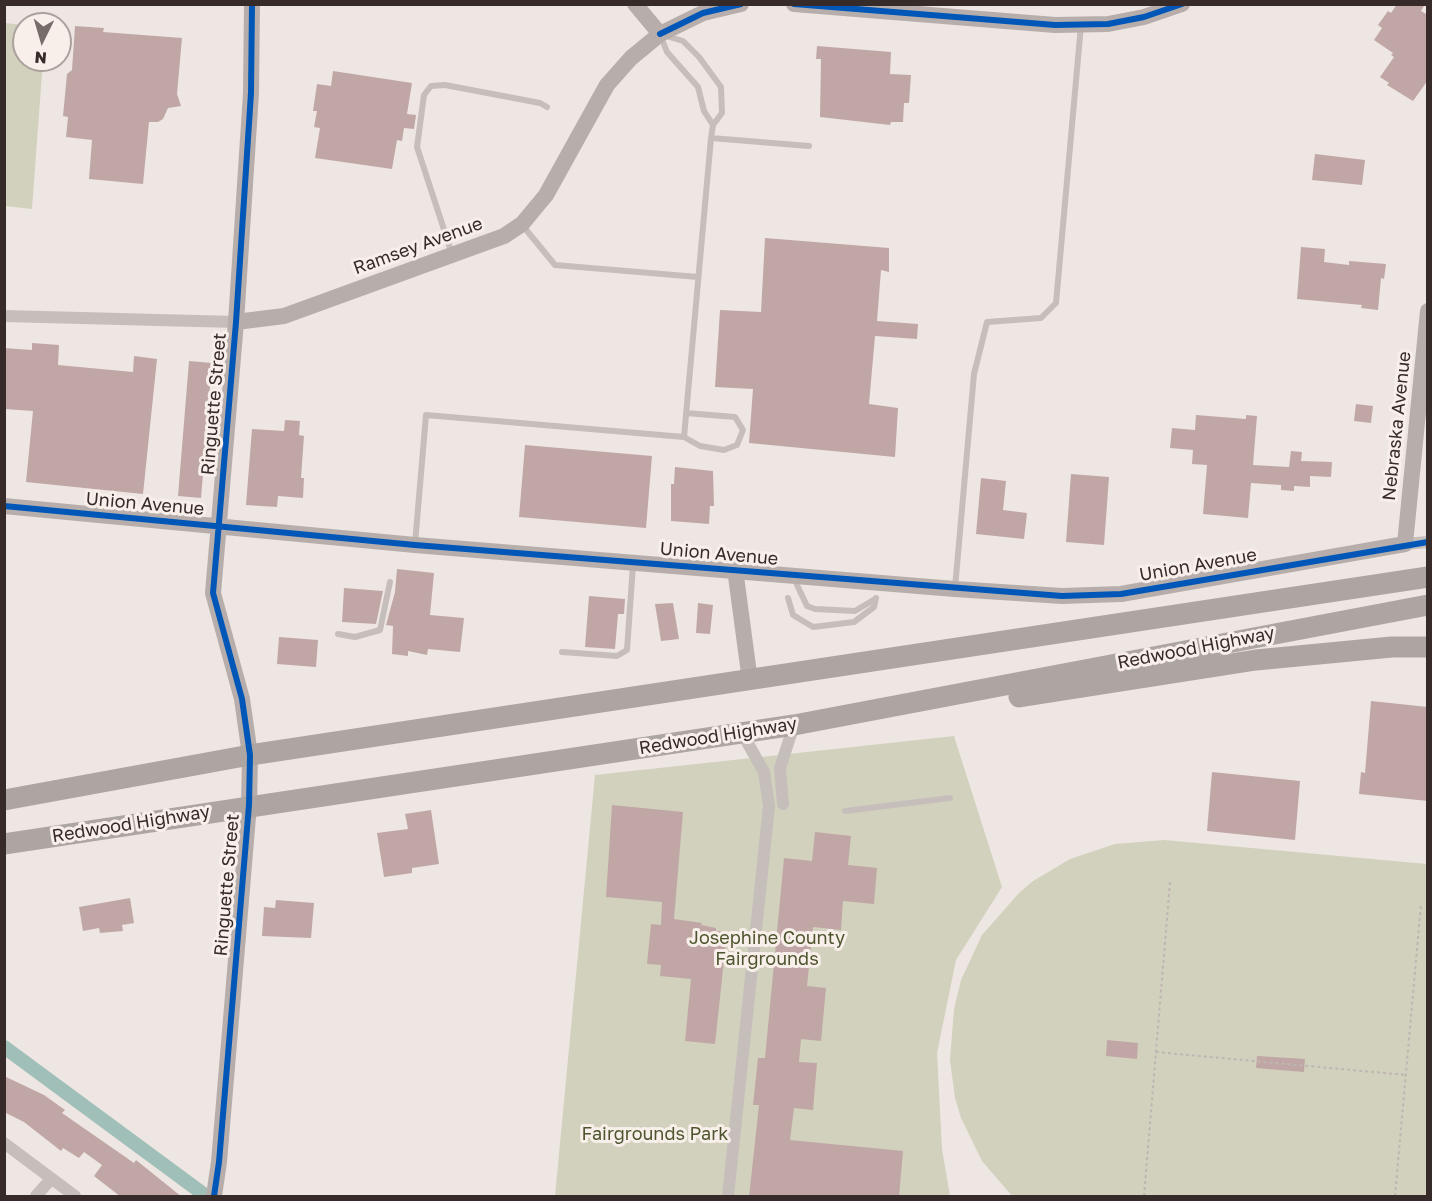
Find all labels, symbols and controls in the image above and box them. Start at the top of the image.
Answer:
north arrow [12,12,72,72]
text: N [34,47,48,68]
street label: Ramsey Avenue [350,213,486,279]
street label: Ringuette Street [197,332,231,476]
street label: Nebraska Avenue [1378,350,1416,502]
street label: Union Avenue [85,488,205,520]
street label: Union Avenue [659,538,779,570]
street label: Union Avenue [1138,544,1258,586]
street label: Redwood Highway [1116,622,1276,674]
street label: Redwood Highway [637,713,799,759]
street label: Redwood Highway [50,801,212,847]
street label: Ringuette Street [210,813,244,957]
park label: Josephine County Fairgrounds [689,927,845,970]
park label: Fairgrounds Park [582,1123,728,1145]

